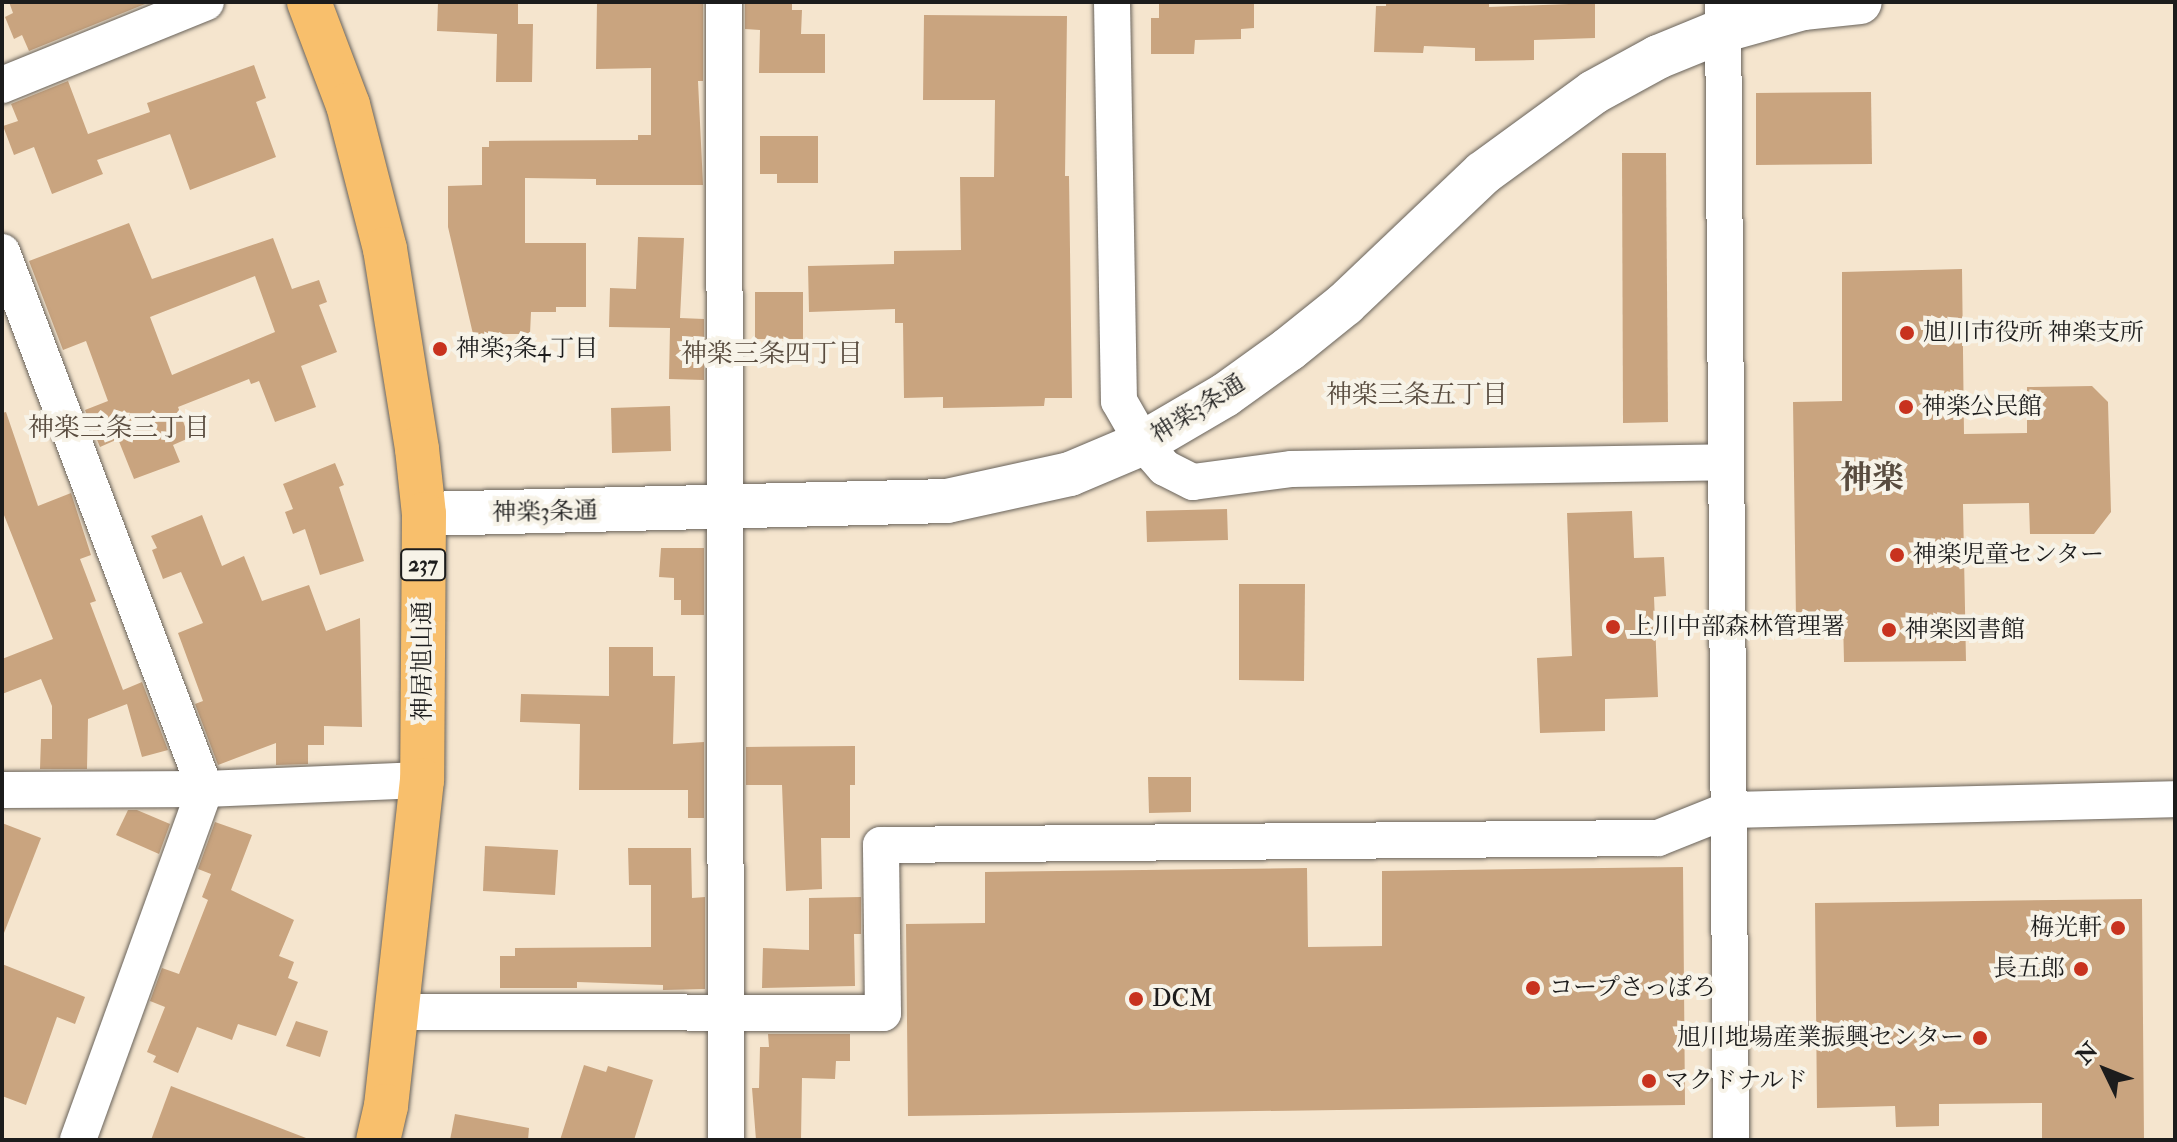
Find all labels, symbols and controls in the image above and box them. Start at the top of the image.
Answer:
place label: 旭川市役所 神楽支所 [1923,319,2144,347]
marker: 旭川市役所 神楽支所 [1898,324,1916,342]
place label: 神楽3条4丁目 [456,335,598,363]
district label: 神楽三条四丁目 [681,339,863,371]
marker: 神楽3条4丁目 [431,340,449,358]
street label: 神楽3条通 [1146,369,1250,449]
district label: 神楽三条五丁目 [1326,380,1508,412]
place label: 神楽公民館 [1922,393,2042,421]
marker: 神楽公民館 [1897,398,1915,416]
district label: 神楽三条三丁目 [28,413,210,445]
district label: 神楽 [1840,459,1904,497]
street label: 神楽3条通 [492,497,598,527]
place label: 神楽児童センター [1913,541,2105,569]
marker: 神楽児童センター [1888,546,1906,564]
road number: 237 [399,547,447,583]
street label: 神居旭山通 [409,601,437,721]
place label: 上川中部森林管理署 [1629,613,1845,641]
place label: 神楽図書館 [1905,616,2025,644]
marker: 上川中部森林管理署 [1604,618,1622,636]
marker: 神楽図書館 [1880,621,1898,639]
place label: 梅光軒 [2030,914,2102,942]
marker: 梅光軒 [2109,919,2127,937]
place label: 長五郎 [1993,955,2065,983]
marker: 長五郎 [2072,960,2090,978]
place label: コープさっぽろ [1549,974,1717,1002]
marker: コープさっぽろ [1524,979,1542,997]
place label: DCM [1152,985,1212,1013]
marker: DCM [1127,990,1145,1008]
place label: 旭川地場産業振興センター [1676,1024,1964,1052]
marker: 旭川地場産業振興センター [1971,1029,1989,1047]
north arrow [2065,1030,2145,1110]
text: N [2070,1037,2104,1070]
place label: マクドナルド [1665,1067,1809,1095]
marker: マクドナルド [1640,1072,1658,1090]

